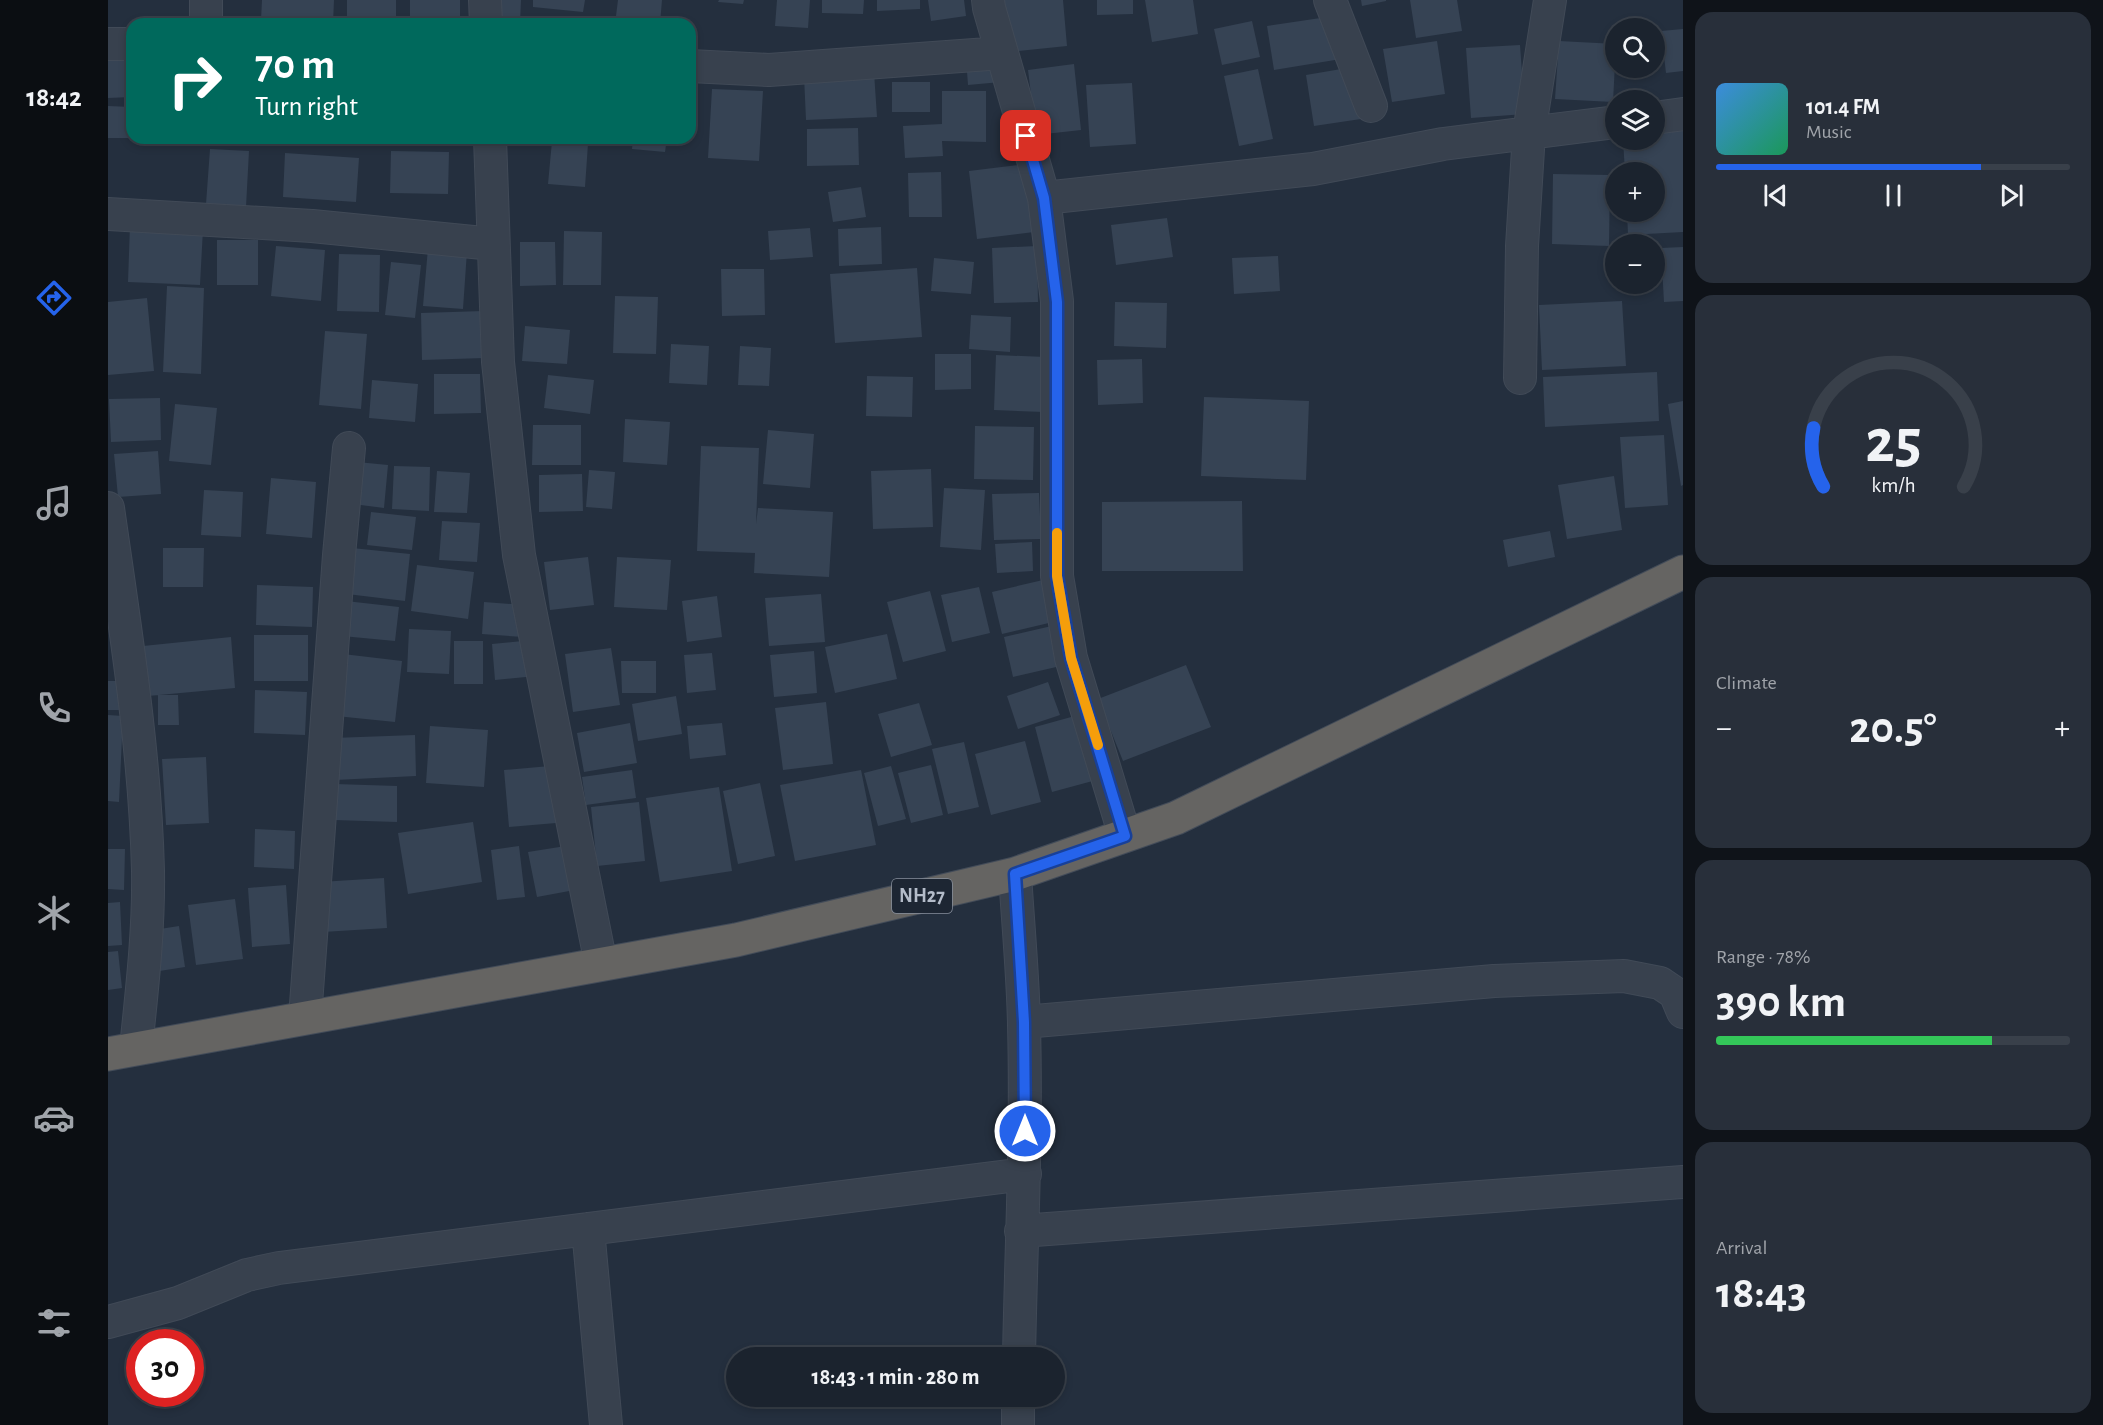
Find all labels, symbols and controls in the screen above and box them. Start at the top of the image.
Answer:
map controls [1605,18,1665,294]
button: search [1605,18,1665,78]
icon: right [156,42,234,120]
text: 70 m [255,44,335,86]
text: 18:42 [26,84,82,111]
button: layers [1605,90,1665,150]
text: Turn right [255,93,358,120]
text: 101.4 FM [1806,96,1880,118]
pin [1000,110,1051,161]
icon: arrive [1009,119,1042,152]
text: Music [1806,122,1852,142]
button: + [1605,162,1665,222]
icon: previous [1759,179,1792,212]
icon: pause [1877,179,1910,212]
icon: next [1995,179,2028,212]
button: − [1605,234,1665,294]
icon: directions [33,277,75,319]
text: 25 [1865,411,1921,473]
text: km/h [1871,475,1915,496]
icon: music [33,482,75,524]
text: Climate [1716,673,1777,693]
icon: phone [33,687,75,729]
text: 20.5° [1849,706,1937,751]
text: − [1716,712,1732,745]
text: + [2054,712,2070,745]
road number: NH27 [892,879,952,913]
icon: climate [33,892,75,934]
text: Range · 78% [1716,947,1811,967]
text: 390 km [1716,980,1846,1025]
icon: car [33,1097,75,1139]
position arrow [993,1099,1057,1163]
text: Arrival [1716,1238,1767,1258]
text: 18:43 [1716,1271,1807,1316]
icon: filters [33,1302,75,1344]
speed limit sign: 30 [126,1329,204,1407]
text: 18:43 · 1 min · 280 m [812,1366,979,1388]

